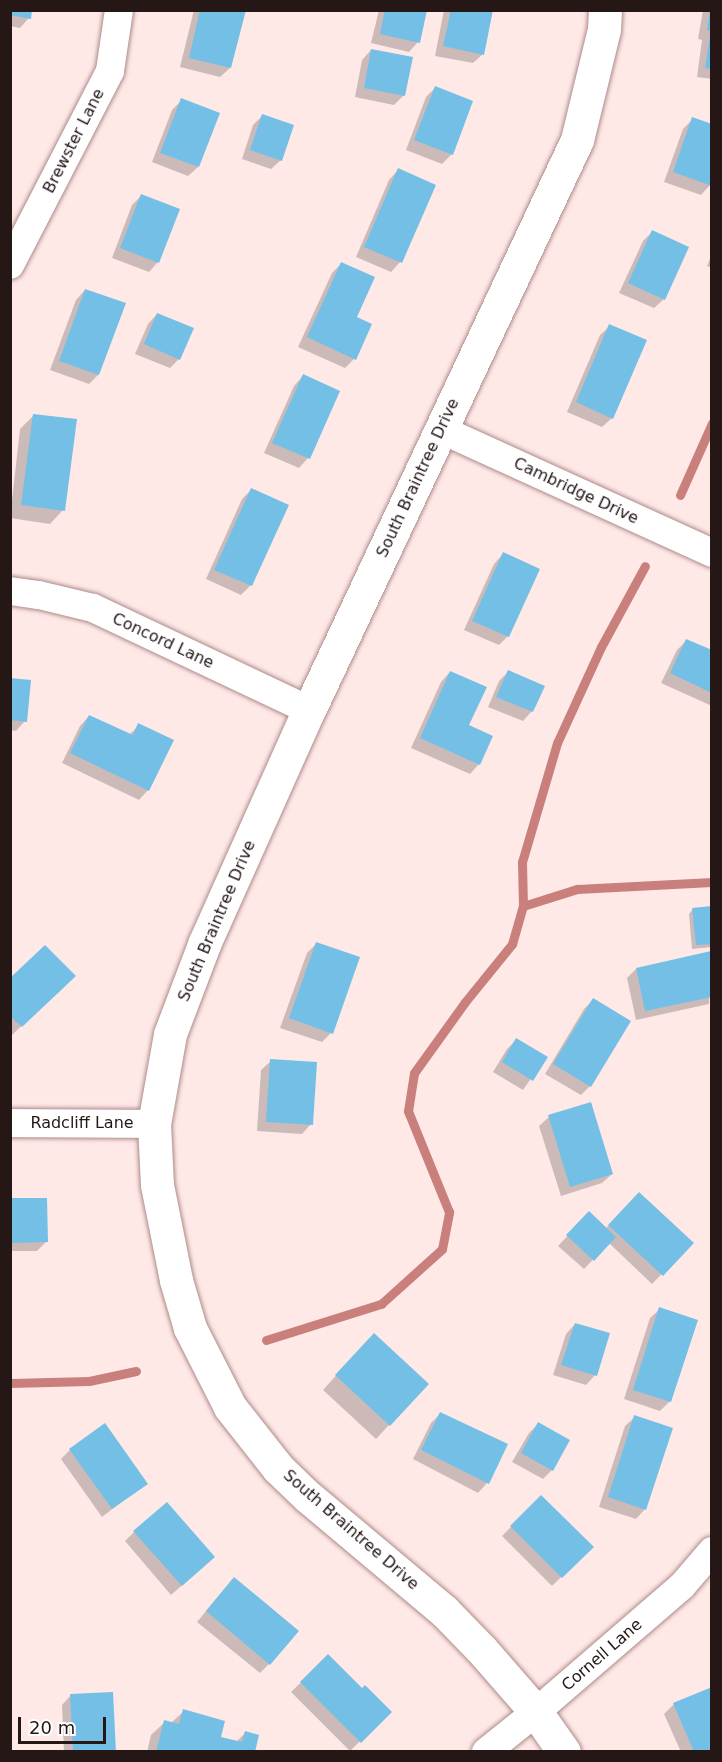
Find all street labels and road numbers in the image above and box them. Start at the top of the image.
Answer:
street label: Brewster Lane [39,85,109,197]
street label: South Braintree Drive [373,395,463,561]
street label: Cambridge Drive [510,454,642,528]
street label: Concord Lane [109,609,217,673]
street label: South Braintree Drive [174,837,260,1005]
street label: Radcliff Lane [30,1113,134,1133]
street label: South Braintree Drive [279,1466,423,1594]
street label: Cornell Lane [558,1615,646,1695]

